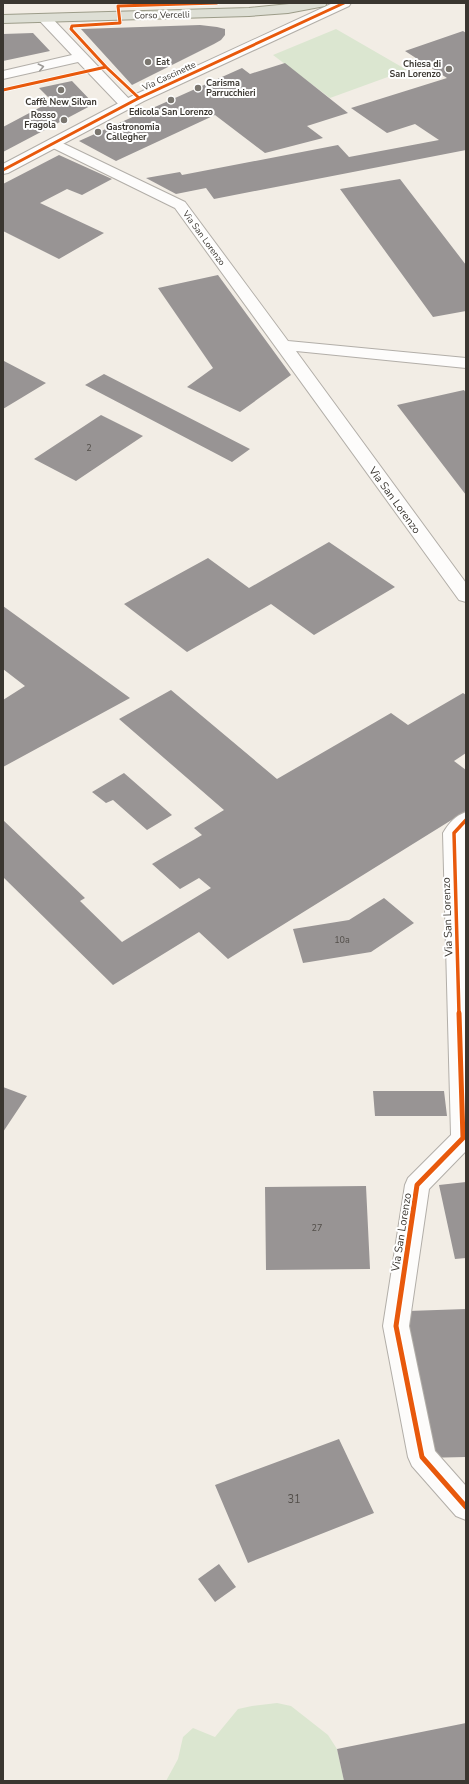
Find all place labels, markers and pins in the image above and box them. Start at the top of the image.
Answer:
place label: Eat [156,56,170,68]
marker: Eat [143,57,153,67]
place label: Chiesa di San Lorenzo [390,58,441,80]
marker: Chiesa di San Lorenzo [444,64,454,74]
place label: Carisma Parrucchieri [206,77,256,99]
marker: Carisma Parrucchieri [193,83,203,93]
marker: Caffè New Silvan [56,85,66,95]
marker: Edicola San Lorenzo [166,95,176,105]
place label: Caffè New Silvan [25,96,97,108]
place label: Edicola San Lorenzo [129,106,213,118]
place label: Rosso Fragola [24,109,56,131]
marker: Rosso Fragola [59,115,69,125]
place label: Gastronomia Callegher [106,121,160,143]
marker: Gastronomia Callegher [93,127,103,137]

